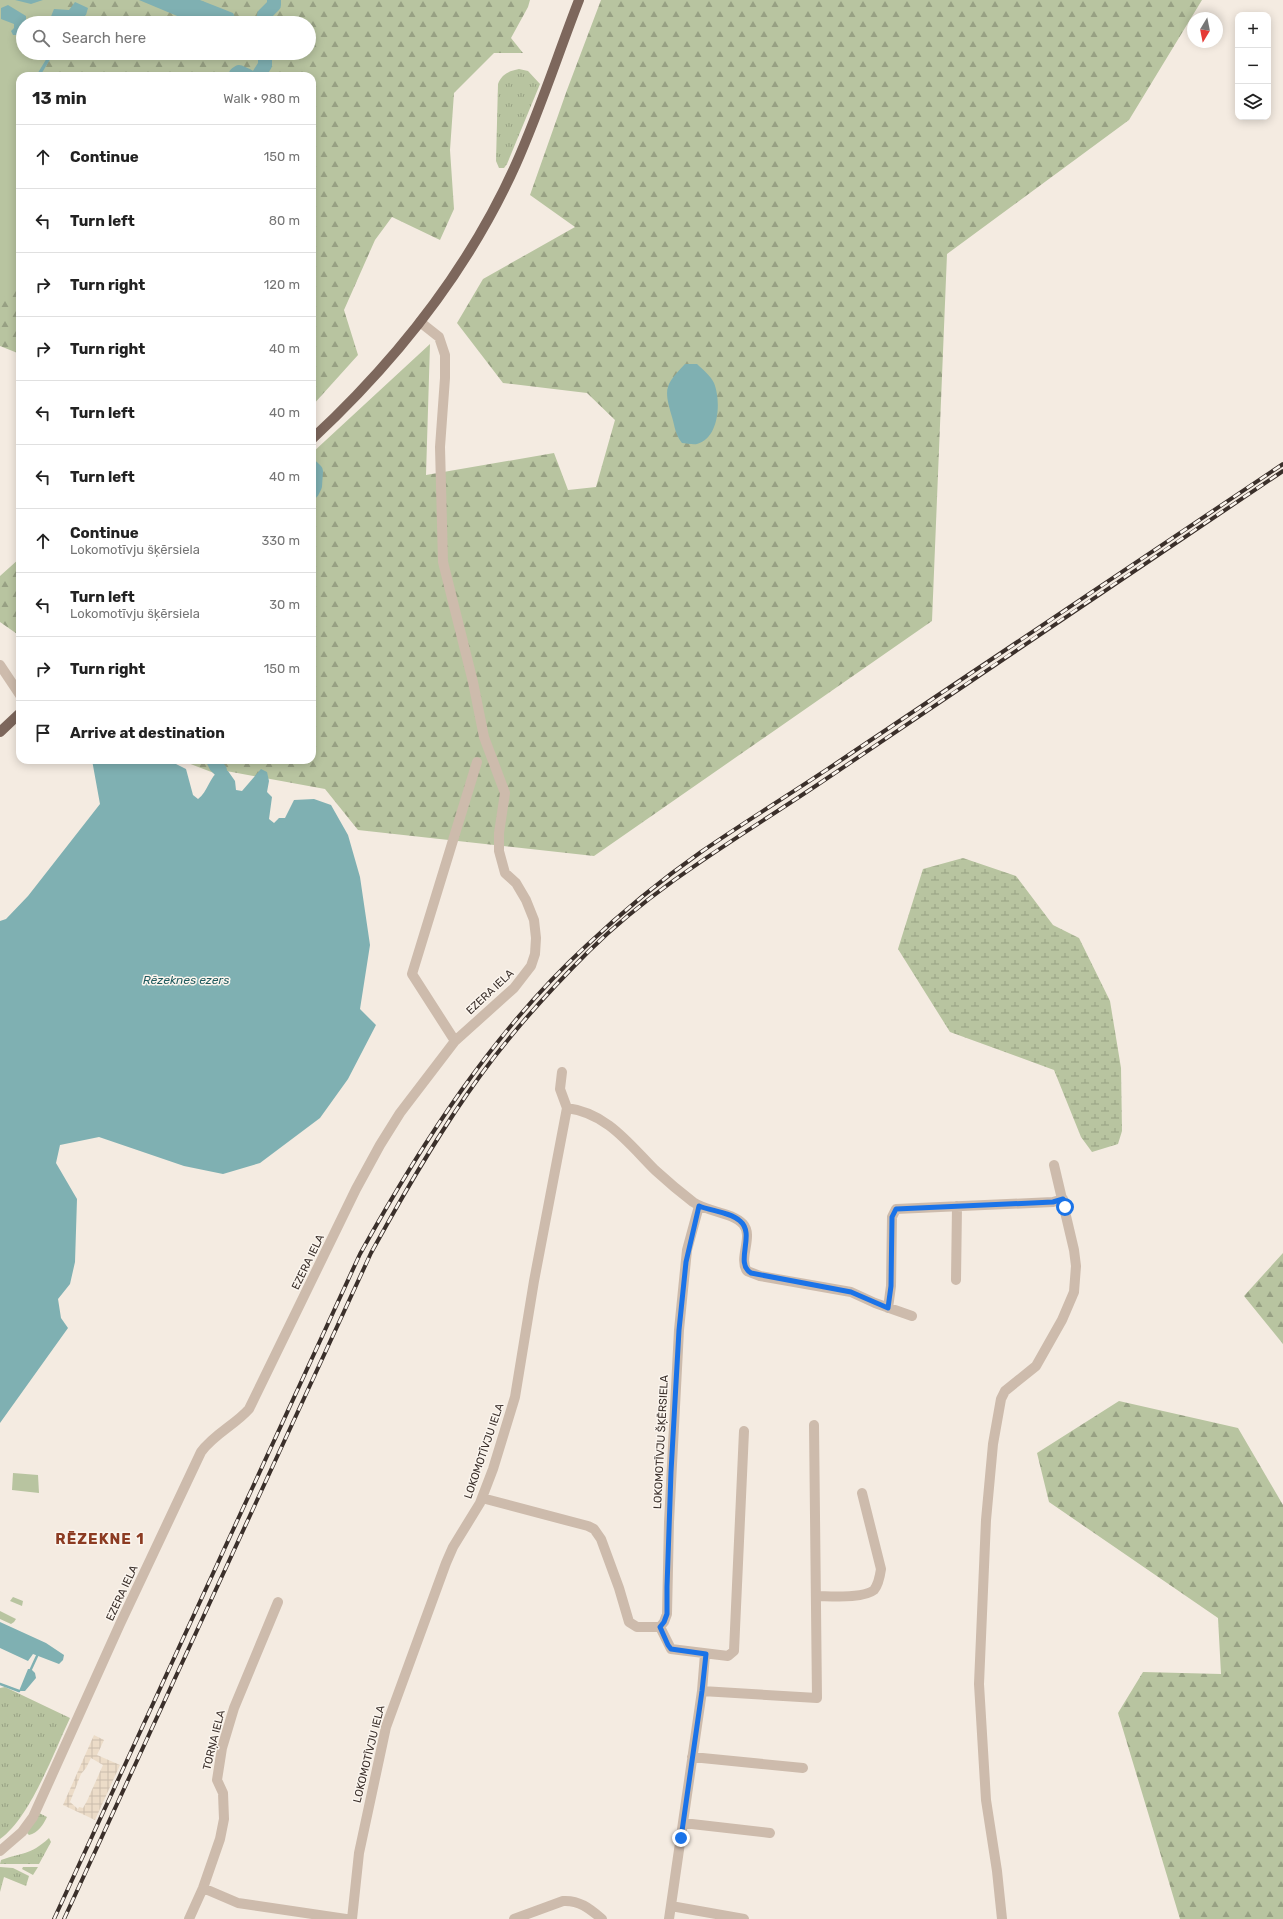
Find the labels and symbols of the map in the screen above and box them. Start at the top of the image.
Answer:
north arrow [1187,12,1223,48]
street label: EZERA IELA [464,966,517,1017]
water label: Rēzeknes ezers [143,973,229,987]
route start [1056,1198,1074,1216]
street label: EZERA IELA [289,1232,327,1292]
street label: LOKOMOTĪVJU ŠĶĒRSIELA [651,1374,671,1509]
street label: LOKOMOTĪVJU IELA [462,1401,507,1500]
district label: RĒZEKNE 1 [55,1530,145,1548]
street label: EZERA IELA [103,1562,141,1623]
street label: LOKOMOTĪVJU IELA [351,1703,388,1804]
street label: TORŅA IELA [200,1708,228,1771]
route end [672,1829,690,1847]

